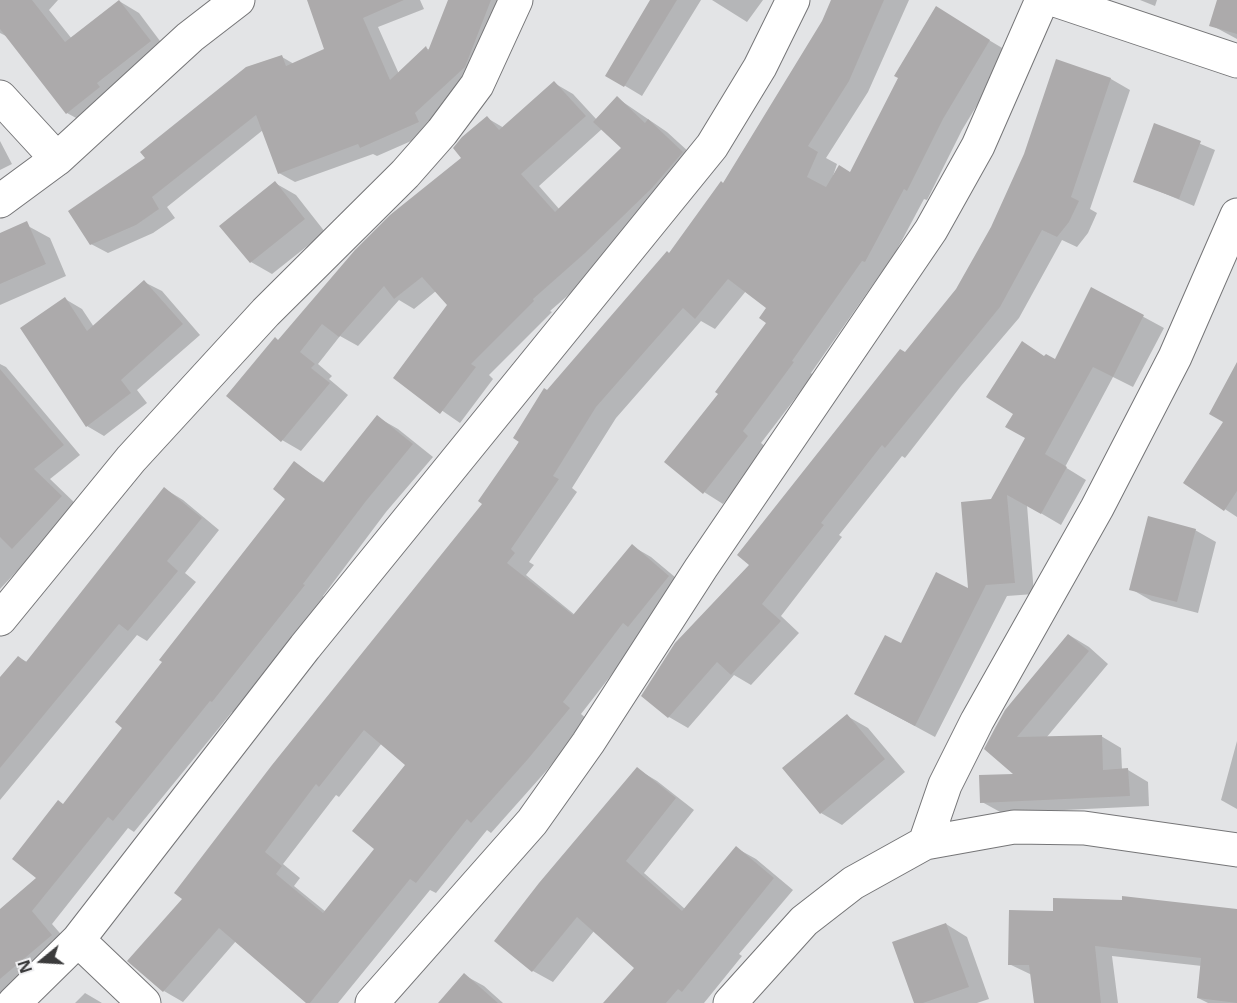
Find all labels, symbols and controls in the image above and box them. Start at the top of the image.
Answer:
north arrow [12,931,72,991]
text: N [12,957,37,976]

